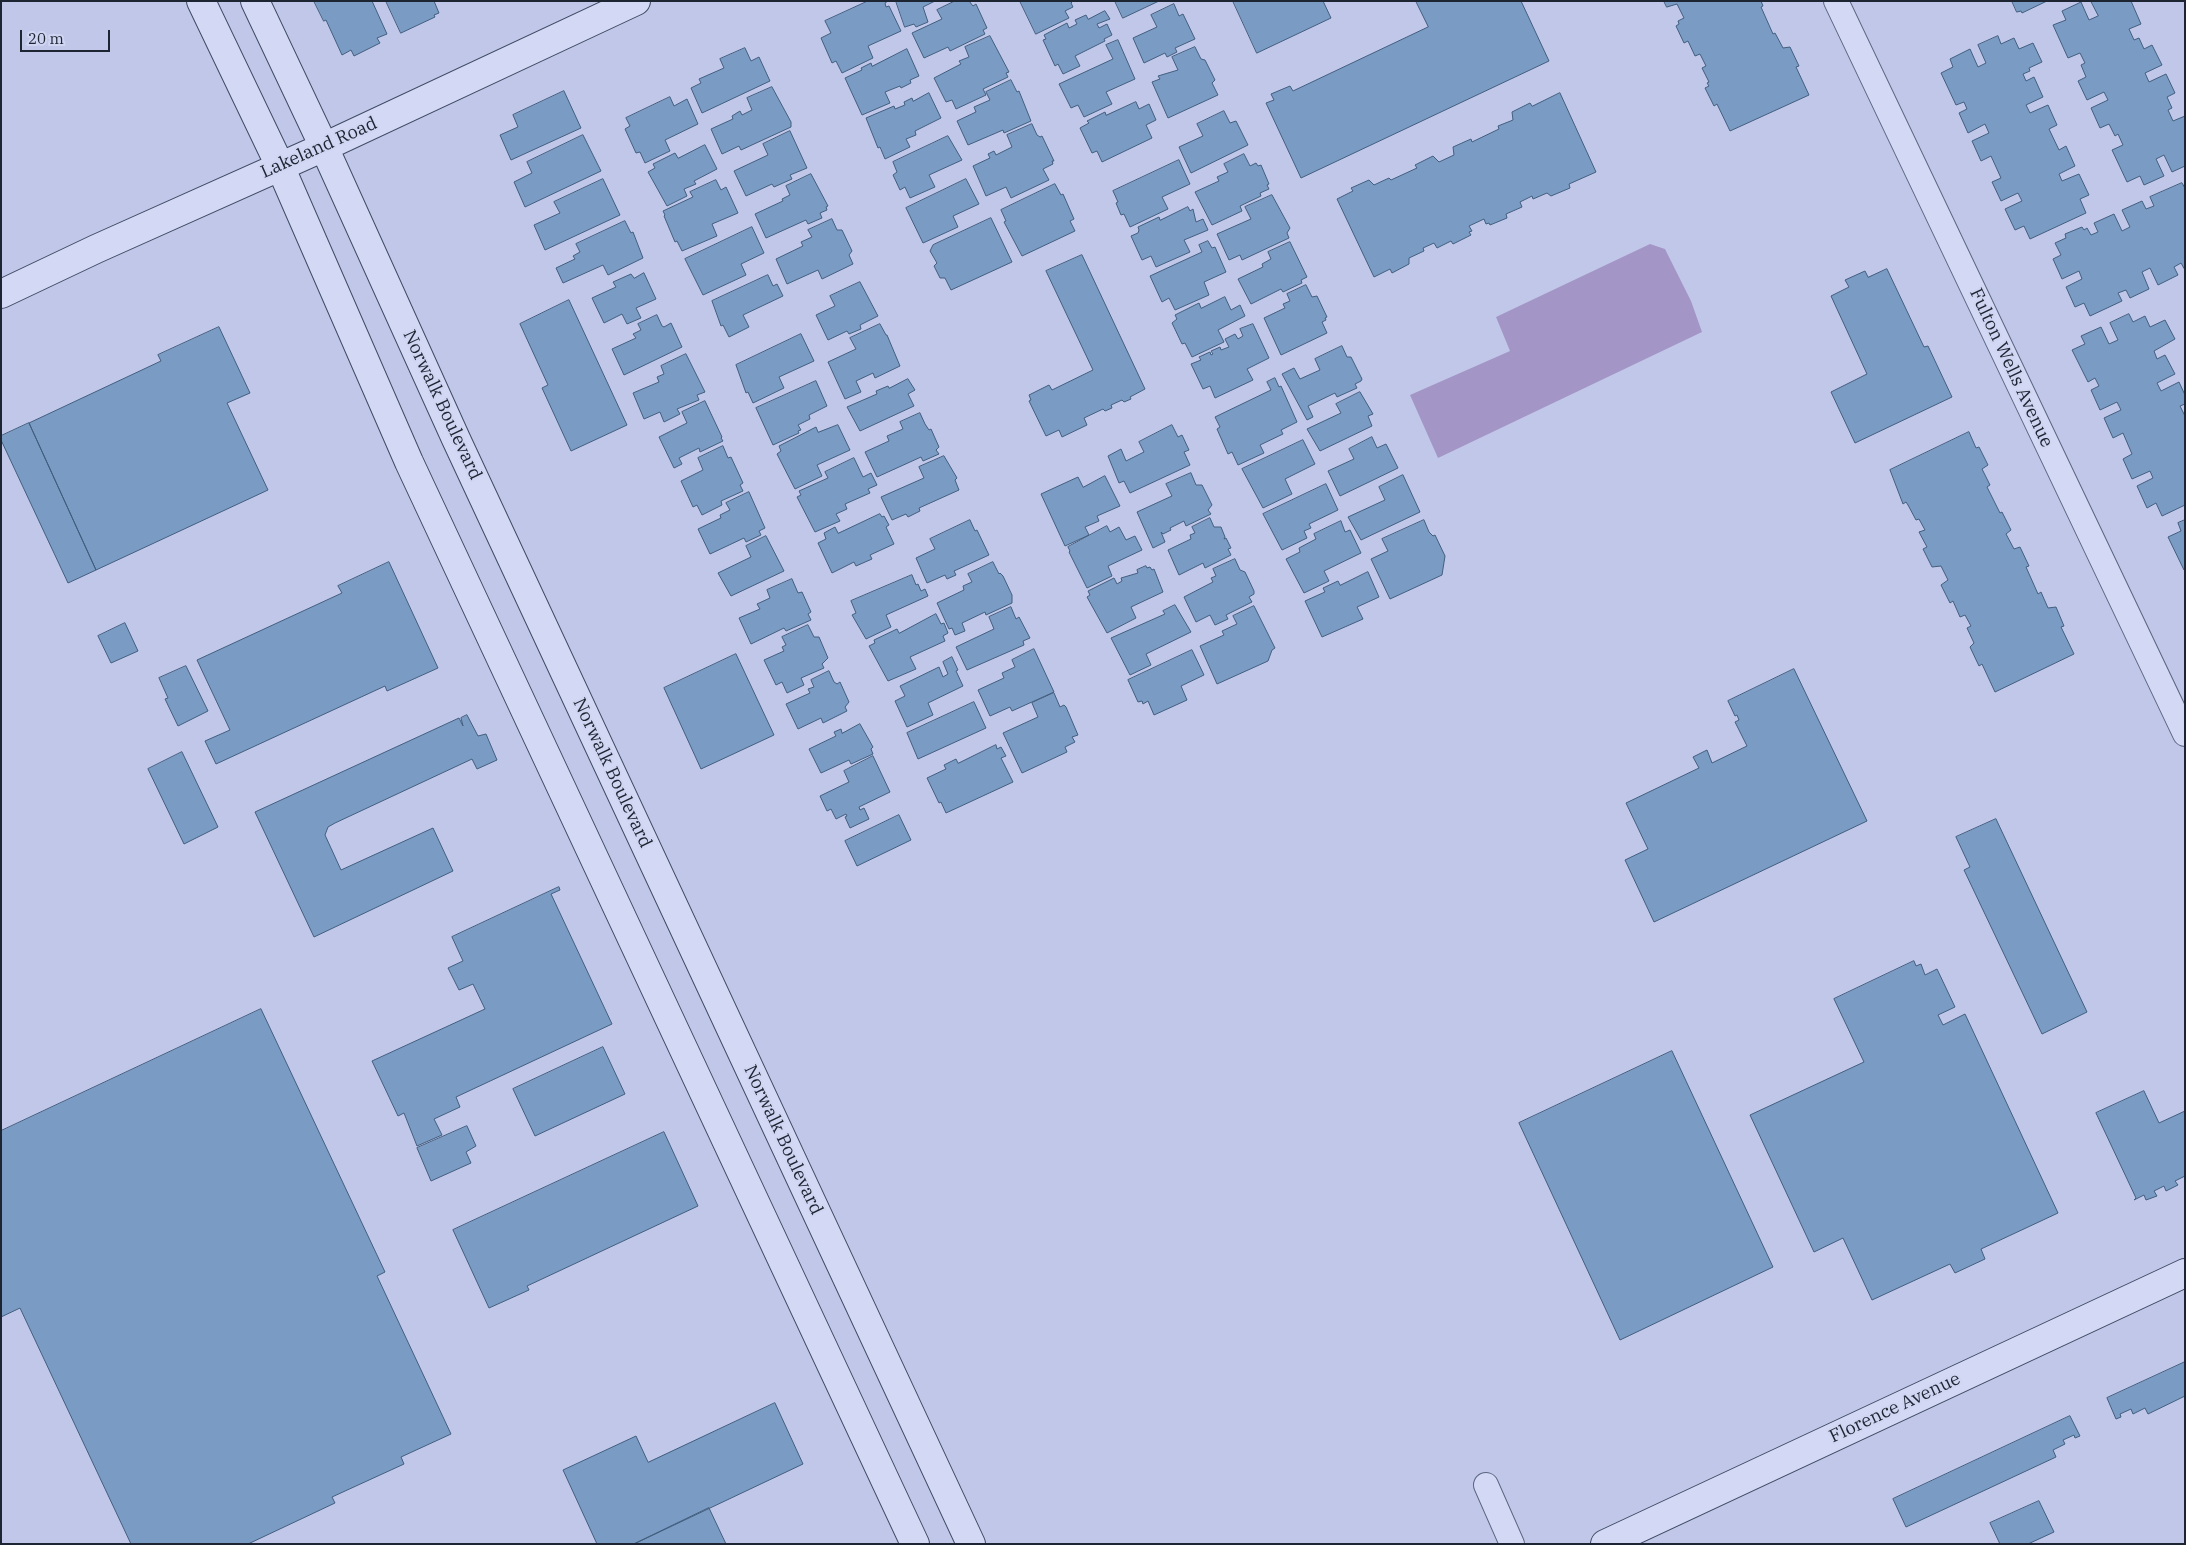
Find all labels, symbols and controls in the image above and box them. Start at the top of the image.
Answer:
scale bar [22,20,112,52]
text: 20 m [28,29,64,48]
street label: Lakeland Road [257,113,381,183]
street label: Fulton Wells Avenue [1965,285,2057,451]
street label: Norwalk Boulevard [398,327,486,483]
street label: Norwalk Boulevard [568,695,656,851]
street label: Norwalk Boulevard [739,1062,827,1218]
street label: Florence Avenue [1826,1368,1964,1448]

